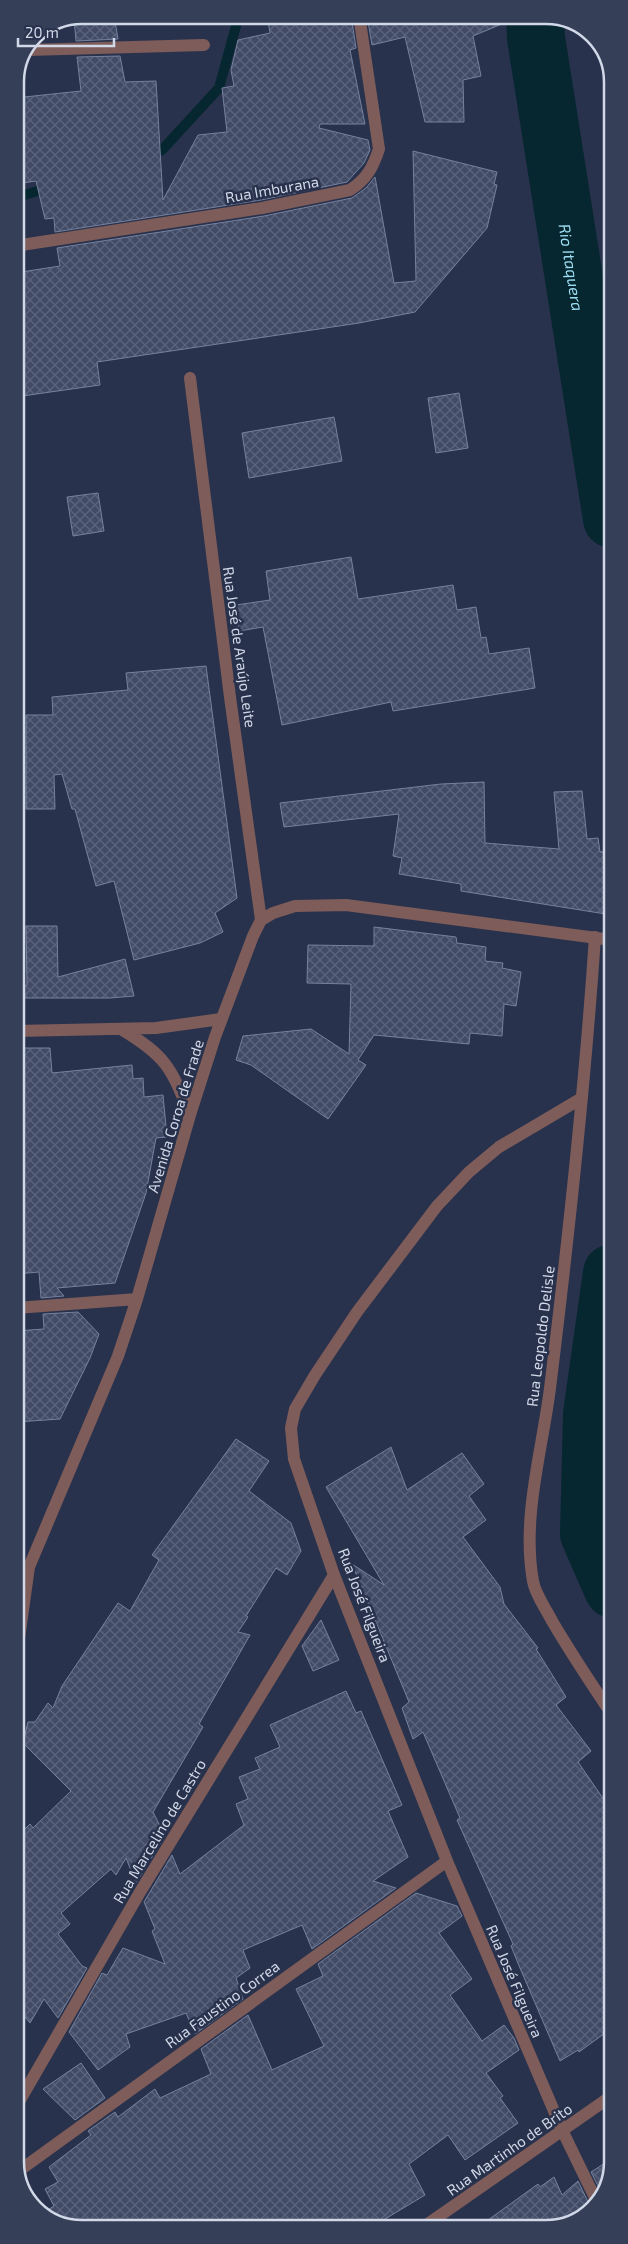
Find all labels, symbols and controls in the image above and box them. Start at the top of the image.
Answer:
scale bar [18,15,114,47]
text: 20 m [25,23,59,41]
street label: Rua Imburana [224,172,320,206]
water label: Rio Itaquera [556,222,588,312]
street label: Rua José de Araújo Leite [219,565,260,729]
street label: Avenida Coroa de Frade [143,1037,207,1195]
street label: Rua Leopoldo Delisle [522,1264,558,1408]
street label: Rua José Filgueira [335,1545,395,1665]
street label: Rua Marcelino de Castro [109,1756,209,1906]
street label: Rua José Filgueira [483,1922,547,2040]
street label: Rua Faustino Correa [161,1957,283,2051]
street label: Rua Martinho de Brito [443,2099,575,2199]

